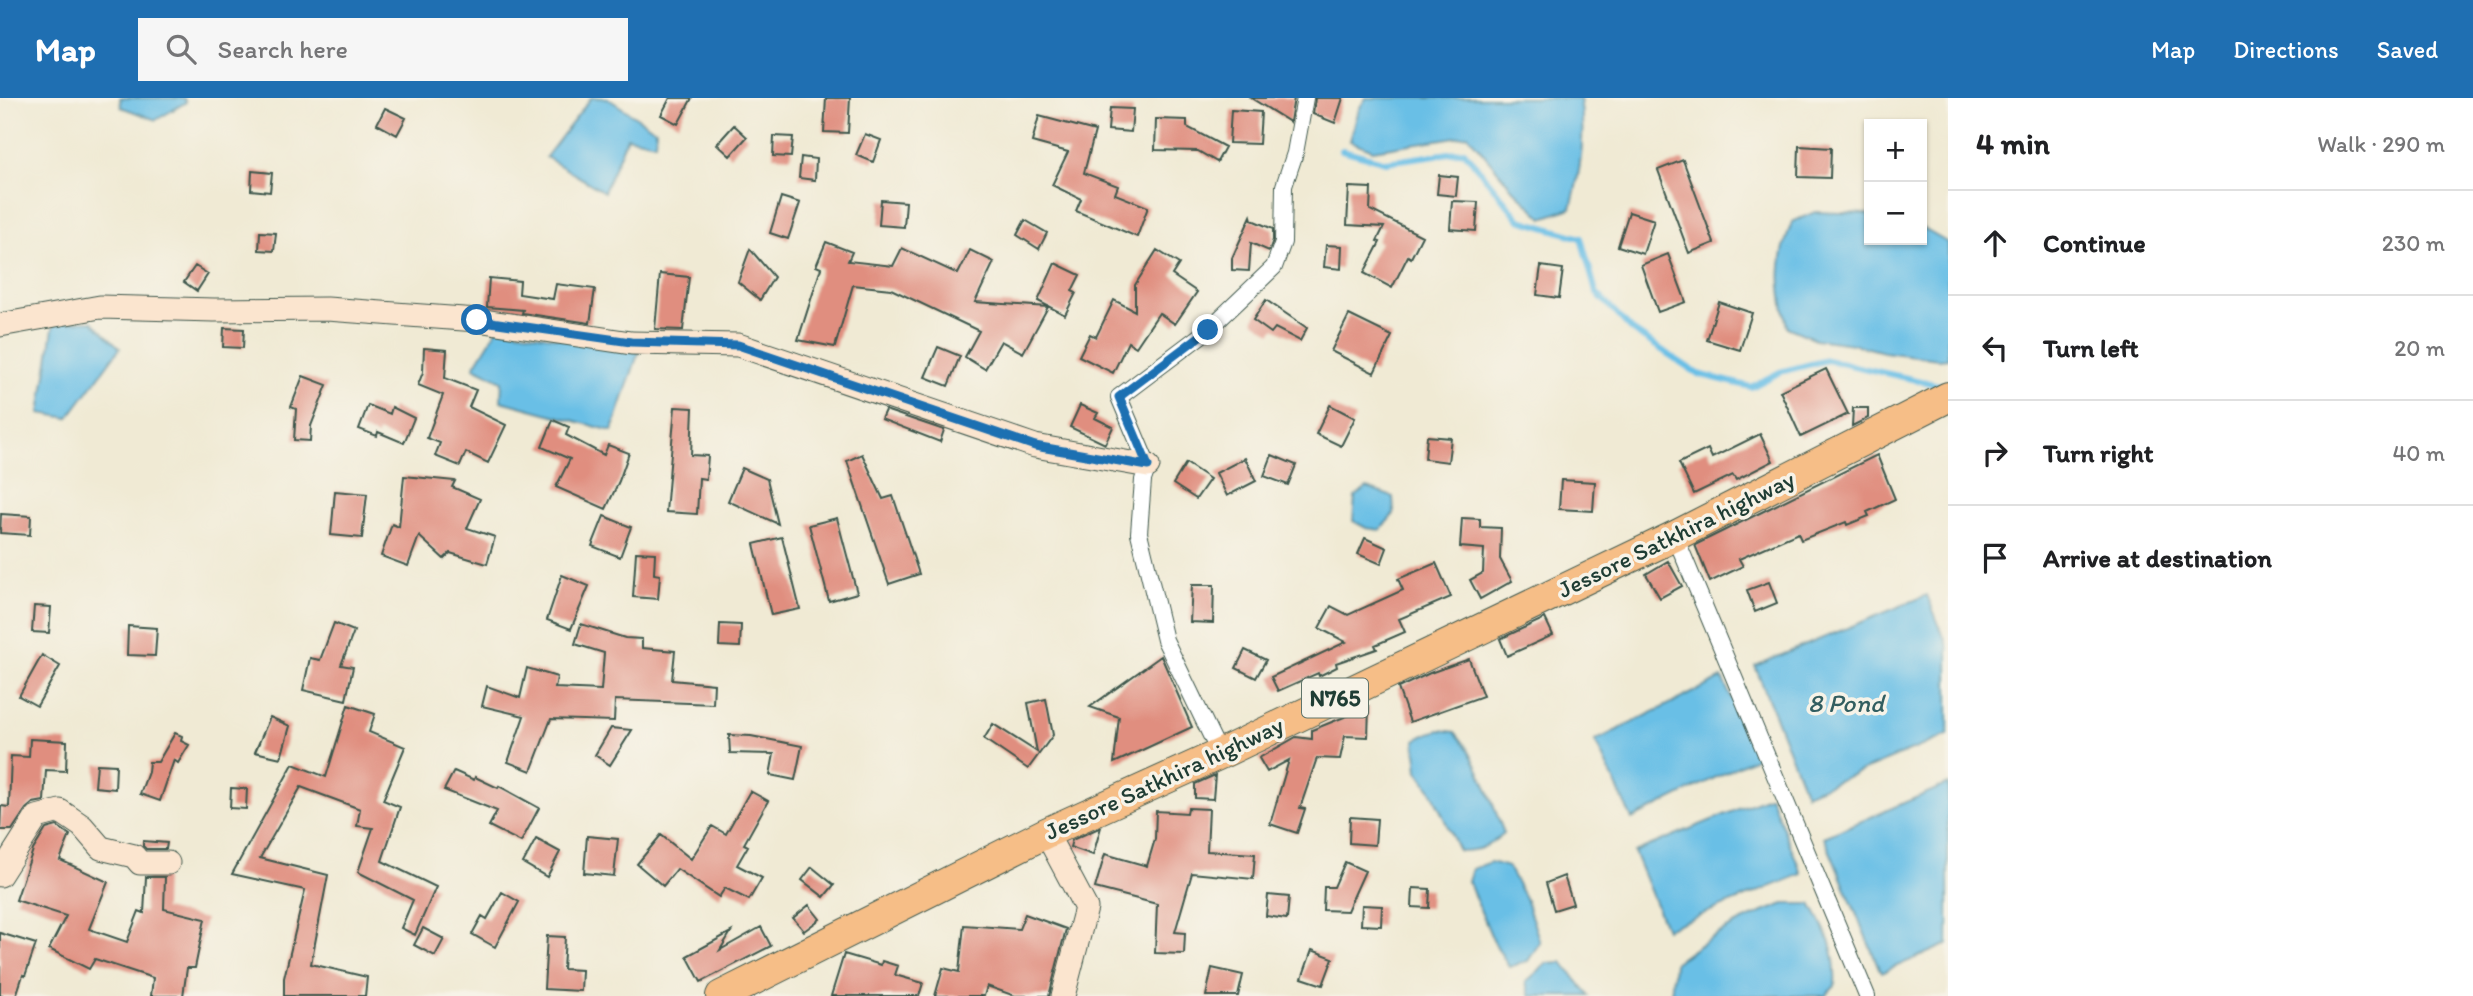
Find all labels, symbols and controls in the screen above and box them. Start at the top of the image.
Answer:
search box [138,18,628,81]
text: Map [35,30,96,69]
icon: search [162,30,200,68]
text: Search here [218,33,348,65]
text: Map [2151,35,2195,64]
text: Directions [2233,35,2339,64]
text: Saved [2377,35,2438,64]
map controls [1864,119,1927,245]
button: + [1864,119,1927,182]
text: 4 min [1976,125,2050,162]
text: Walk · 290 m [2317,130,2445,158]
button: − [1864,182,1927,245]
icon: ahead [1976,224,2014,262]
text: Continue [2043,227,2146,259]
text: 230 m [2382,229,2445,257]
route start [461,304,492,335]
route end [1192,314,1223,345]
icon: left [1976,329,2014,367]
text: Turn left [2043,332,2139,364]
text: 20 m [2394,334,2445,362]
icon: right [1976,434,2014,472]
text: Turn right [2043,437,2154,469]
text: 40 m [2392,439,2445,467]
street label: Jessore Satkhira highway [1553,464,1800,604]
icon: arrive [1976,539,2014,577]
text: Arrive at destination [2043,542,2272,574]
road number: N765 [1302,678,1368,718]
water label: 8 Pond [1808,687,1887,719]
street label: Jessore Satkhira highway [1040,710,1288,846]

